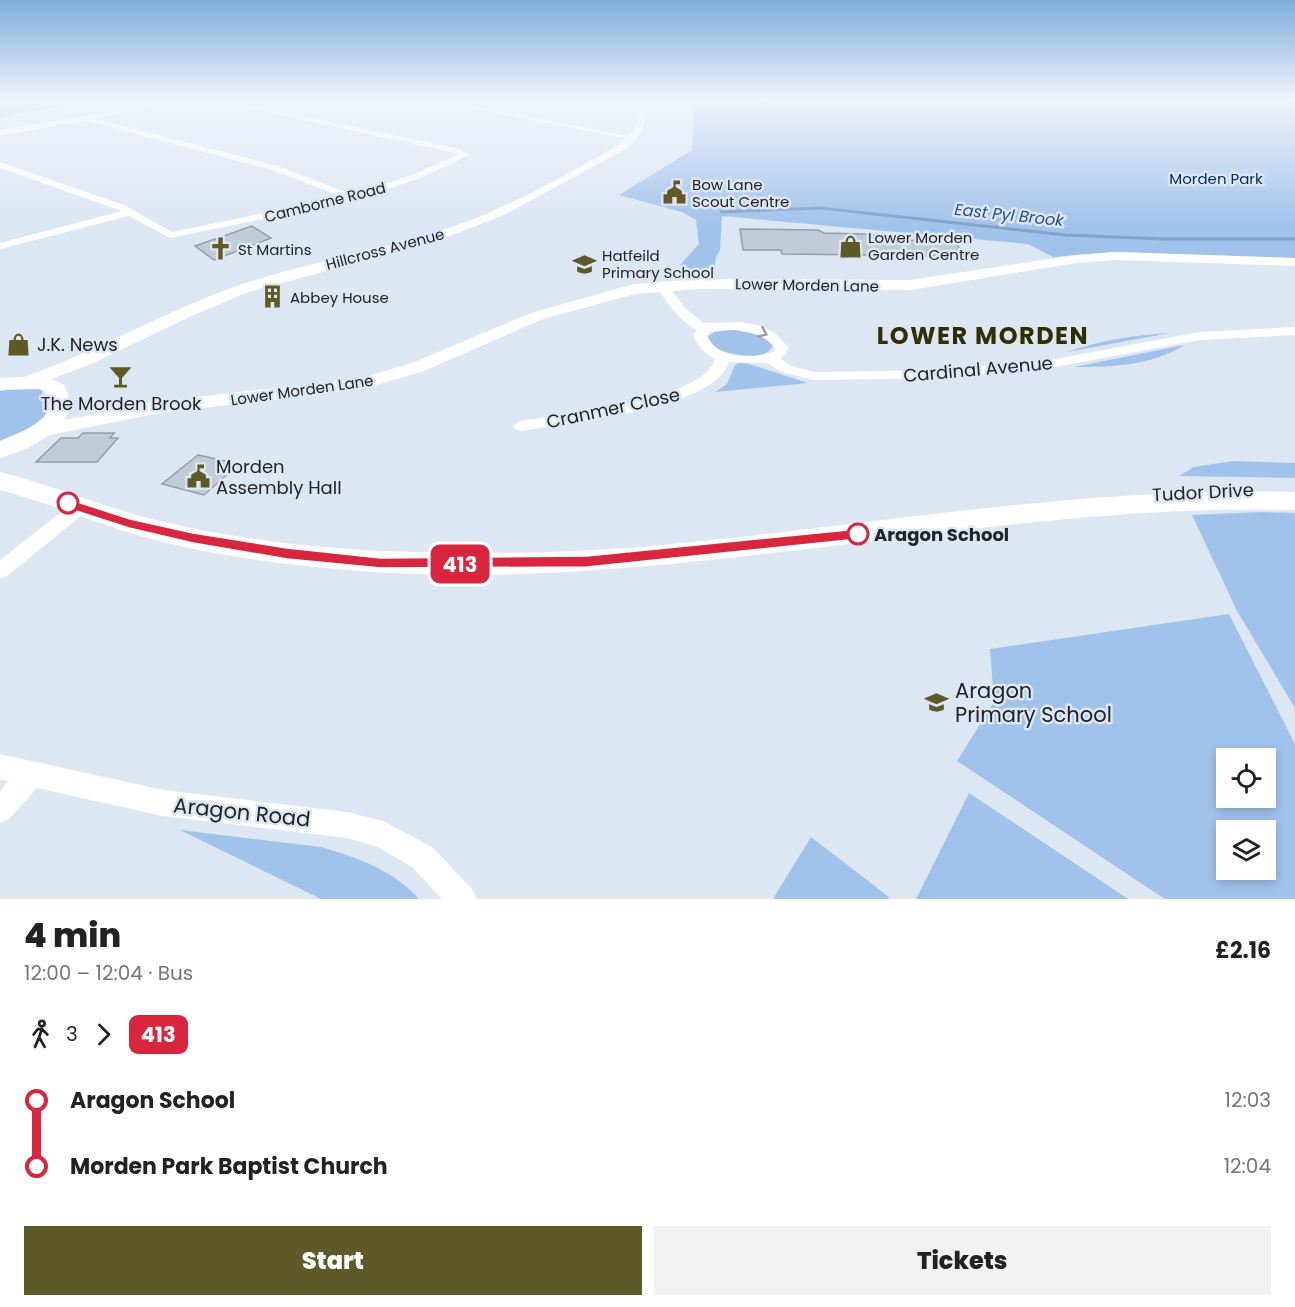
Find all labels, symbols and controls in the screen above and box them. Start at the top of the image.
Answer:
park label: Morden Park [1169,168,1263,189]
place label: Bow Lane Scout Centre [692,174,789,212]
street label: Camborne Road [262,177,388,227]
public building icon: Bow Lane Scout Centre [661,180,687,206]
water label: East Pyl Brook [953,198,1065,232]
street label: Hillcross Avenue [323,223,447,275]
place label: Lower Morden Garden Centre [868,227,979,265]
shop icon: Lower Morden Garden Centre [837,233,863,259]
church icon: St Martins [207,236,233,262]
place label: St Martins [238,239,312,260]
place label: Hatfeild Primary School [602,245,714,283]
school or university icon: Hatfeild Primary School [571,251,597,277]
street label: Lower Morden Lane [735,273,879,297]
building icon: Abbey House [259,284,285,310]
place label: Abbey House [290,287,389,308]
district label: LOWER MORDEN [877,319,1089,352]
one-way arrow [756,325,767,337]
shop icon: J.K. News [6,331,32,357]
place label: J.K. News [37,332,118,357]
street label: Cardinal Avenue [902,350,1054,388]
bar icon: The Morden Brook [108,364,134,390]
street label: Lower Morden Lane [229,370,375,410]
street label: Cranmer Close [544,382,682,434]
place label: The Morden Brook [41,391,202,416]
place label: Morden Assembly Hall [216,454,342,500]
public building icon: Morden Assembly Hall [185,463,211,489]
street label: Tudor Drive [1152,477,1254,507]
unlabelled marker [57,492,79,514]
place label: Aragon School [874,522,1009,547]
marker: Aragon School [847,523,869,545]
line badge: 413 [426,544,494,584]
text: 413 [443,550,477,579]
place label: Aragon Primary School [955,676,1112,729]
school or university icon: Aragon Primary School [924,689,950,715]
map controls [1216,748,1276,880]
button: locate [1216,748,1276,808]
street label: Aragon Road [172,790,312,834]
button: layers [1216,820,1276,880]
text: 4 min [24,912,121,959]
text: £2.16 [1215,935,1271,966]
text: 12:00 – 12:04 · Bus [24,959,193,987]
icon: walk [24,1018,57,1051]
icon: forward [87,1018,120,1051]
text: 3 [66,1020,78,1048]
text: 413 [141,1020,176,1049]
text: Aragon School [70,1085,235,1116]
text: 12:03 [1225,1086,1271,1114]
text: Morden Park Baptist Church [70,1151,388,1182]
text: 12:04 [1224,1152,1271,1180]
button: Start [24,1226,642,1295]
button: Tickets [654,1226,1271,1295]

